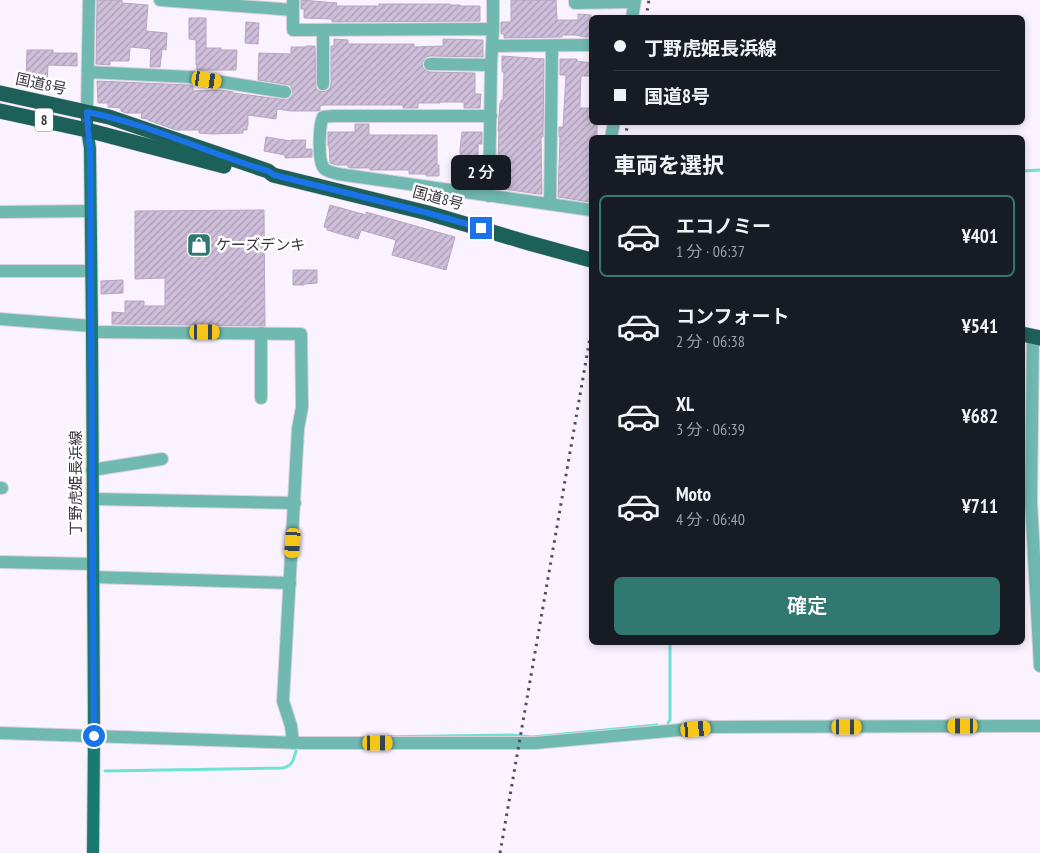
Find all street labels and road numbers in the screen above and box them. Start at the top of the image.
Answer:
street label: 国道8号 [14,69,68,98]
road number: 8 [35,108,53,132]
street label: 国道8号 [411,182,466,213]
street label: 丁野虎姫長浜線 [66,430,85,536]

